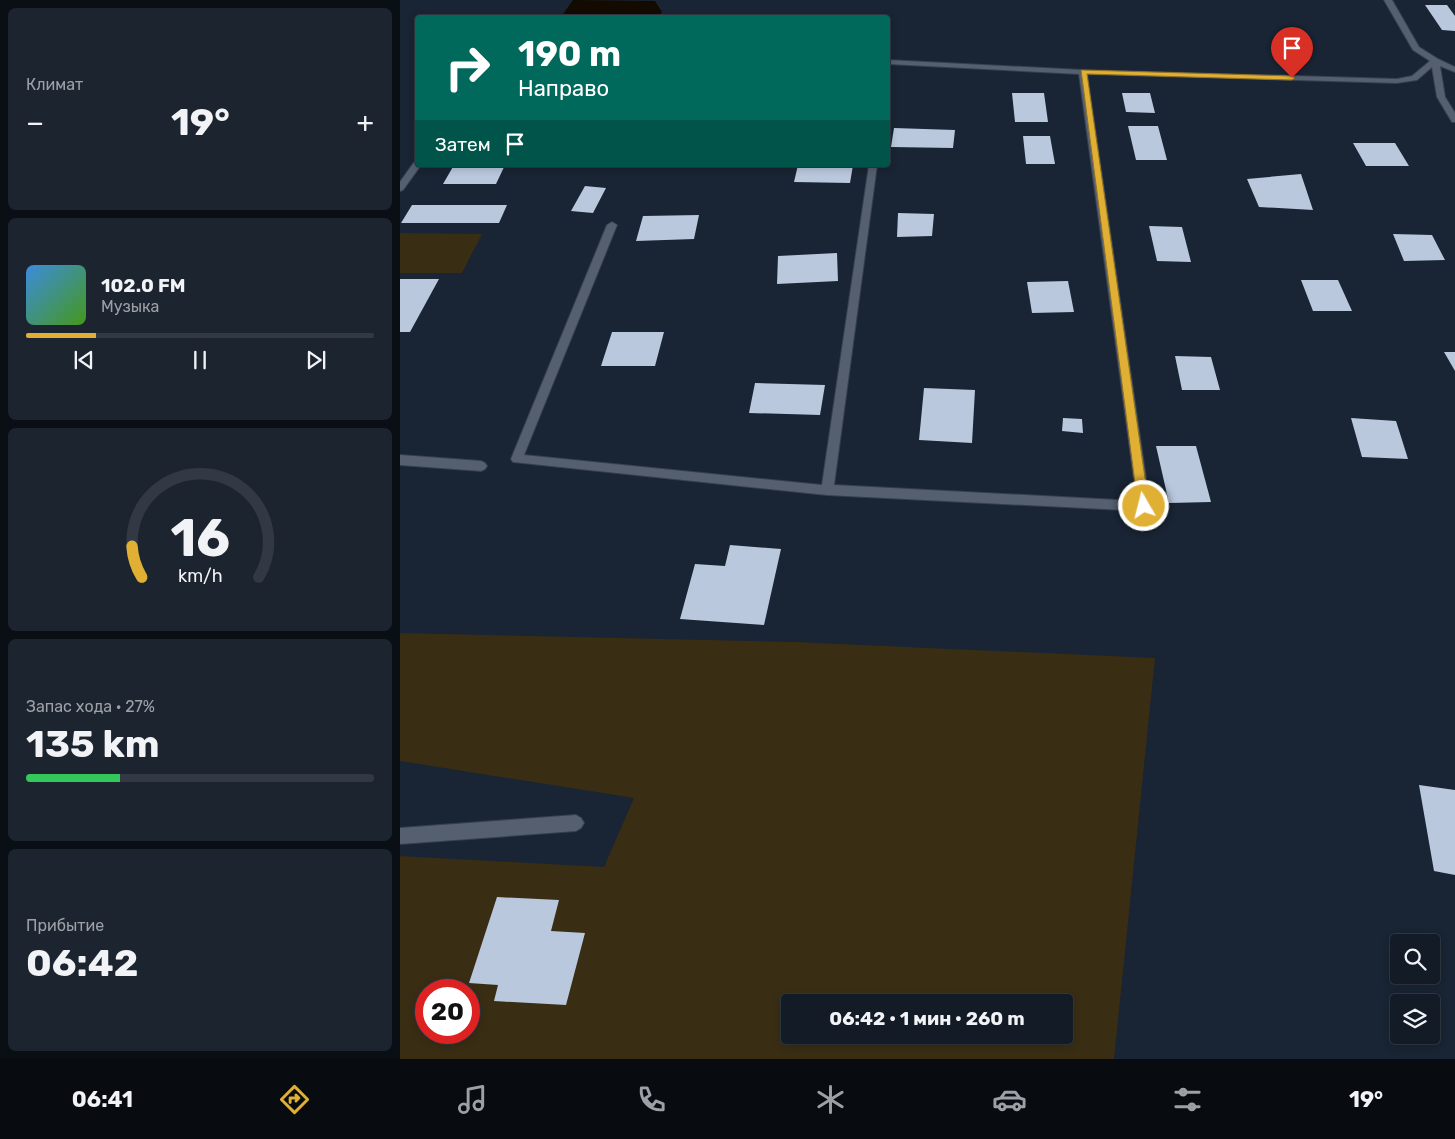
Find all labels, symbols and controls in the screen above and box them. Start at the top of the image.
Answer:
pin [1271,27,1313,78]
text: 190 m [518,33,621,75]
icon: arrive [1278,34,1306,62]
icon: right [435,35,500,100]
text: Климат [26,75,83,94]
text: Направо [518,75,609,102]
text: 19° [171,99,230,145]
text: − [26,106,44,139]
text: + [357,106,374,139]
icon: arrive [501,130,529,158]
text: Затем [435,133,491,156]
text: 102.0 FM [101,274,185,297]
text: Музыка [101,297,159,316]
icon: previous [70,346,98,374]
icon: pause [186,346,214,374]
icon: next [302,346,330,374]
position arrow [1117,479,1169,531]
text: 16 [170,507,230,569]
text: km/h [178,565,222,586]
text: Запас хода · 27% [26,697,155,716]
text: 135 km [26,721,160,767]
text: Прибытие [26,916,104,935]
map controls [1390,934,1440,1044]
button: search [1390,934,1440,984]
text: 06:42 [26,940,138,986]
speed limit sign: 20 [415,979,480,1044]
button: layers [1390,994,1440,1044]
text: 06:42 · 1 мин · 260 m [829,1007,1025,1030]
icon: directions [277,1082,312,1117]
icon: music [455,1082,490,1117]
icon: phone [634,1082,669,1117]
icon: climate [813,1082,848,1117]
icon: car [992,1082,1027,1117]
icon: filters [1170,1082,1205,1117]
text: 06:41 [72,1086,133,1113]
text: 19° [1349,1086,1383,1113]

